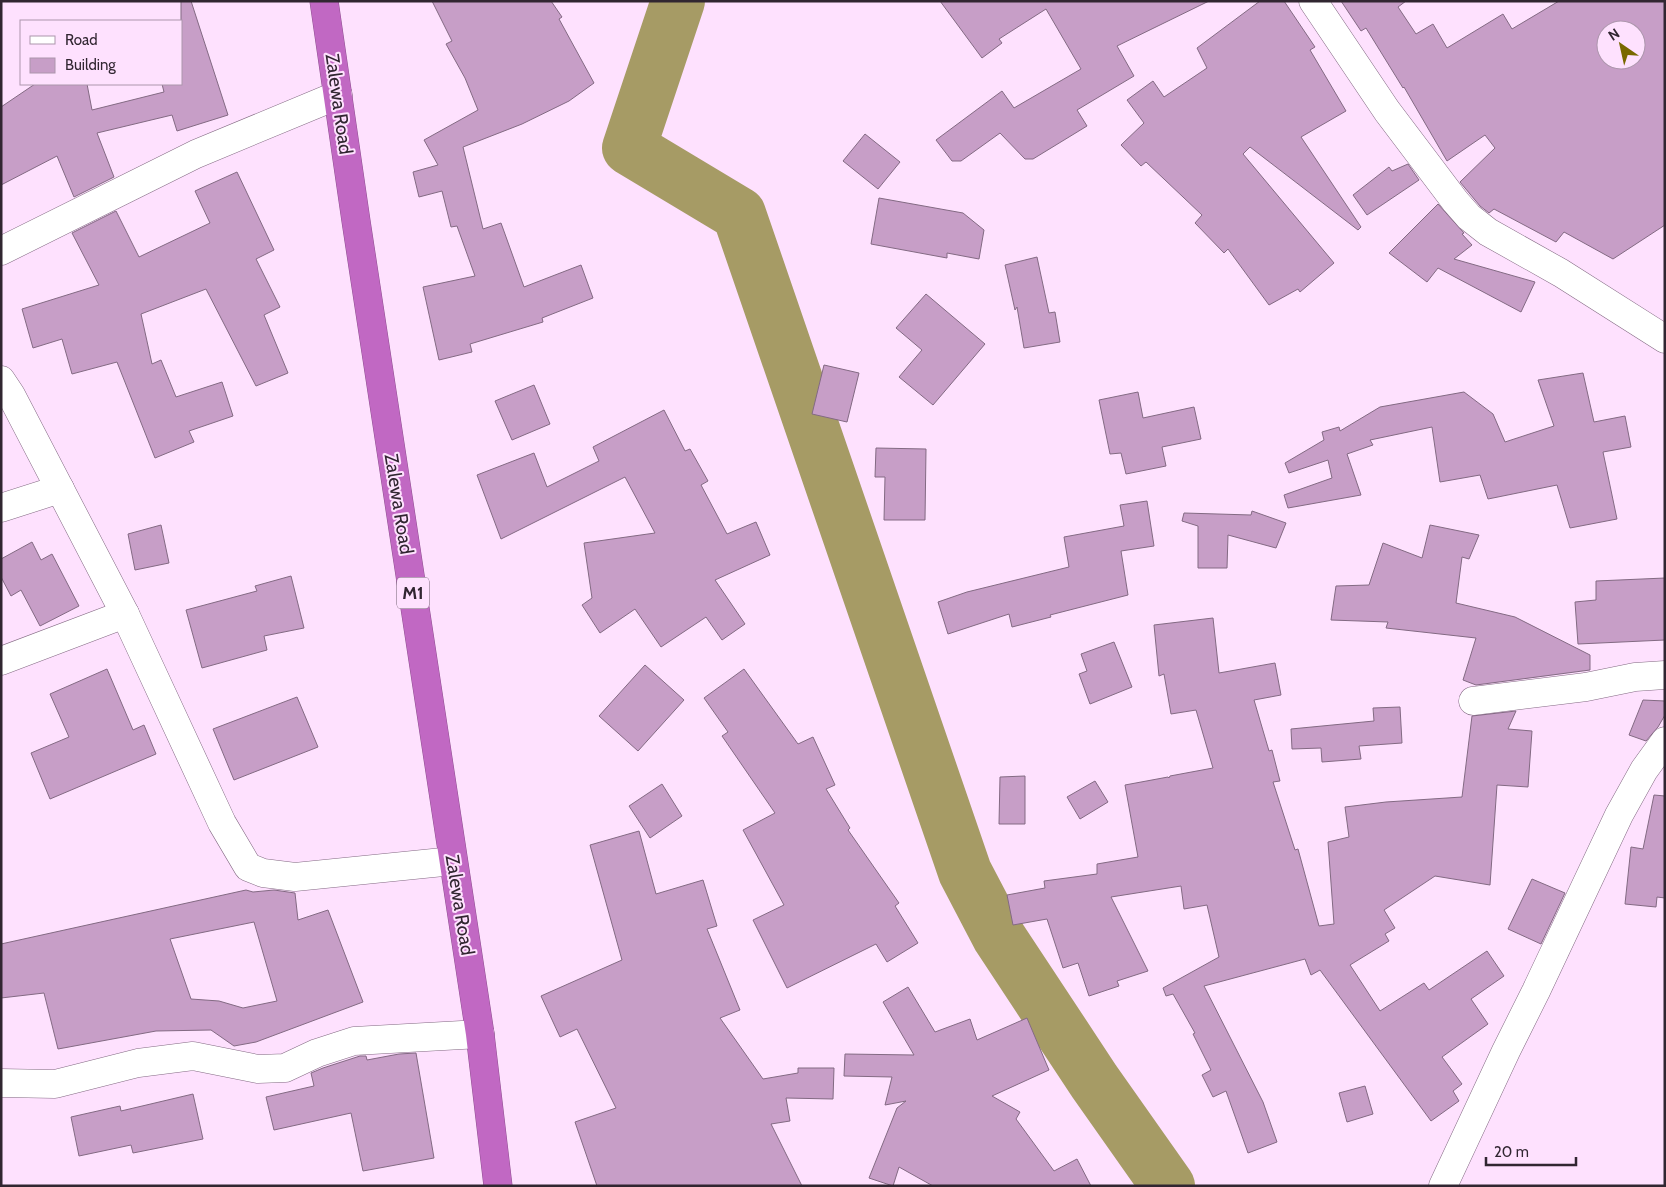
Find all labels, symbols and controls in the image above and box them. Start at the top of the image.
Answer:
legend [20,20,182,85]
north arrow [1596,20,1646,70]
text: N [1605,24,1623,44]
text: Road [65,31,98,49]
street label: Zalewa Road [321,52,357,156]
text: Building [65,56,116,74]
street label: Zalewa Road [380,452,418,556]
road number: M1 [397,578,429,608]
street label: Zalewa Road [441,853,479,957]
scale bar [1486,1134,1576,1166]
text: 20 m [1494,1143,1529,1161]

